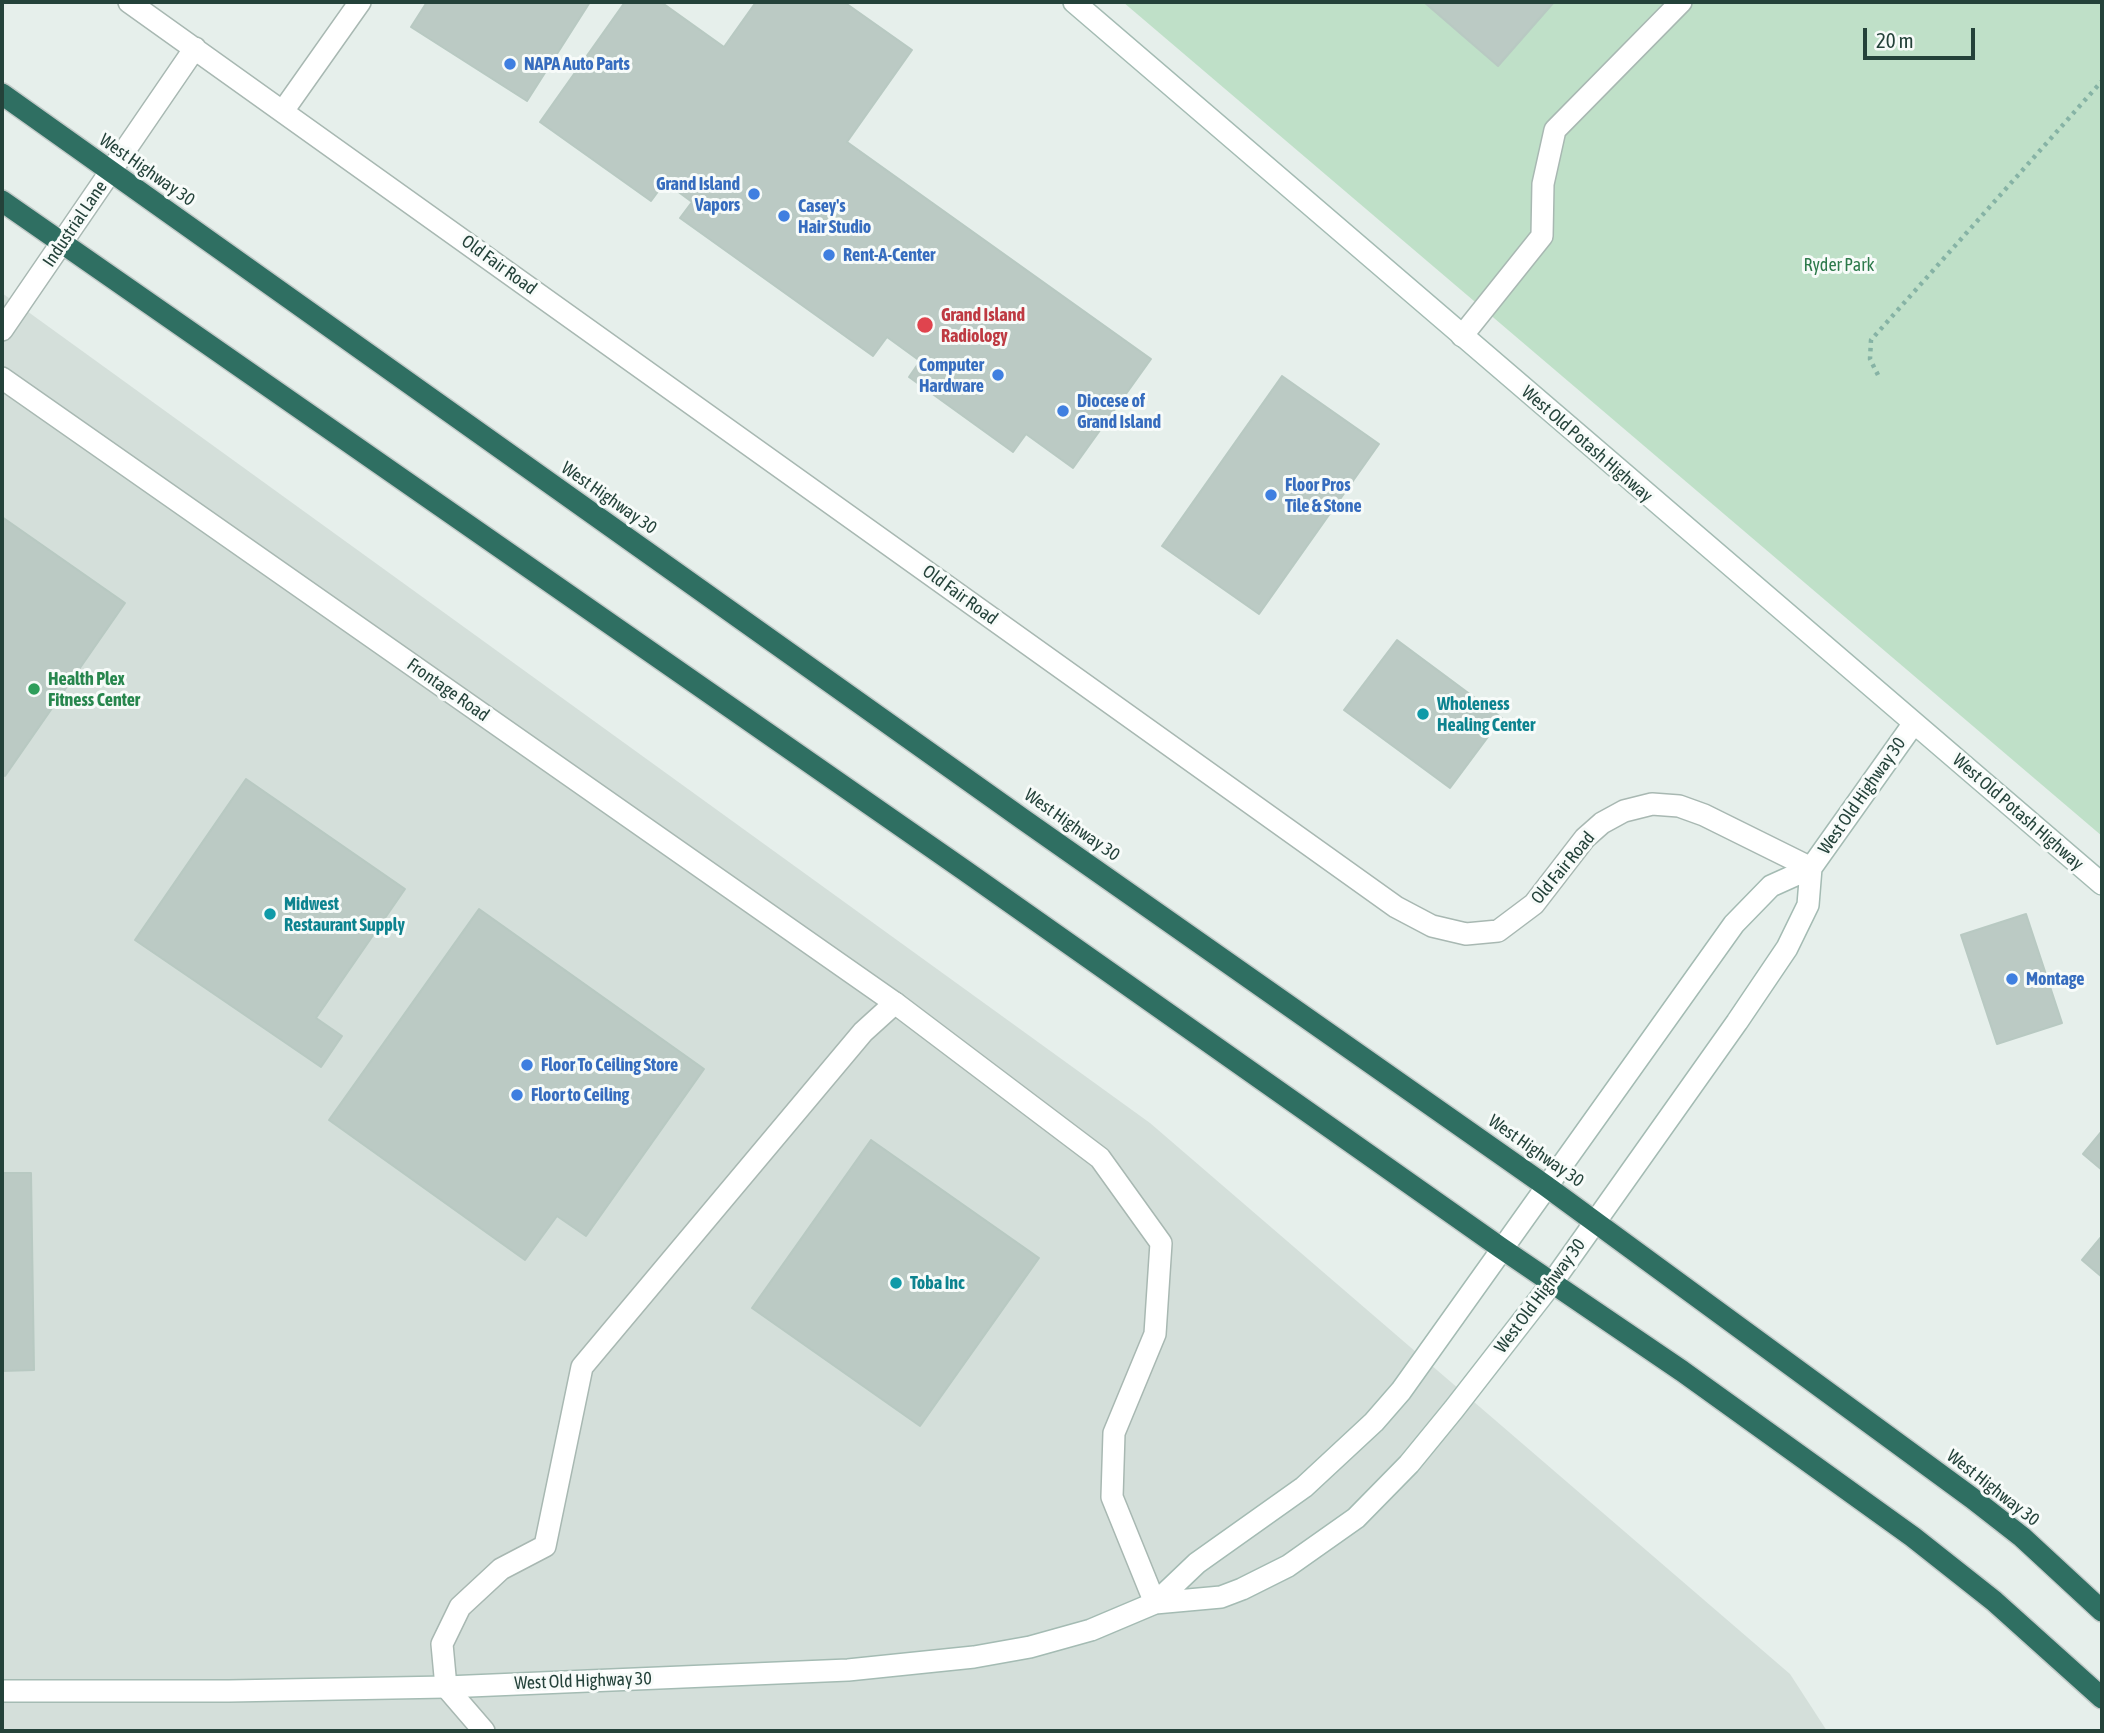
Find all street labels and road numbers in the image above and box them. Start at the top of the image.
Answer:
street label: West Highway 30 [95,129,199,211]
street label: Industrial Lane [38,177,112,271]
street label: Old Fair Road [457,231,541,299]
street label: West Old Potash Highway [1517,381,1657,507]
street label: West Highway 30 [557,457,661,539]
street label: Old Fair Road [918,561,1002,629]
street label: Frontage Road [403,654,493,726]
street label: West Old Highway 30 [1814,733,1910,859]
street label: West Old Potash Highway [1948,749,2088,875]
street label: West Highway 30 [1020,784,1124,866]
street label: Old Fair Road [1527,827,1599,909]
street label: West Highway 30 [1484,1110,1588,1192]
street label: West Old Highway 30 [1490,1235,1590,1357]
street label: West Highway 30 [1942,1445,2044,1531]
street label: West Old Highway 30 [514,1668,652,1694]

